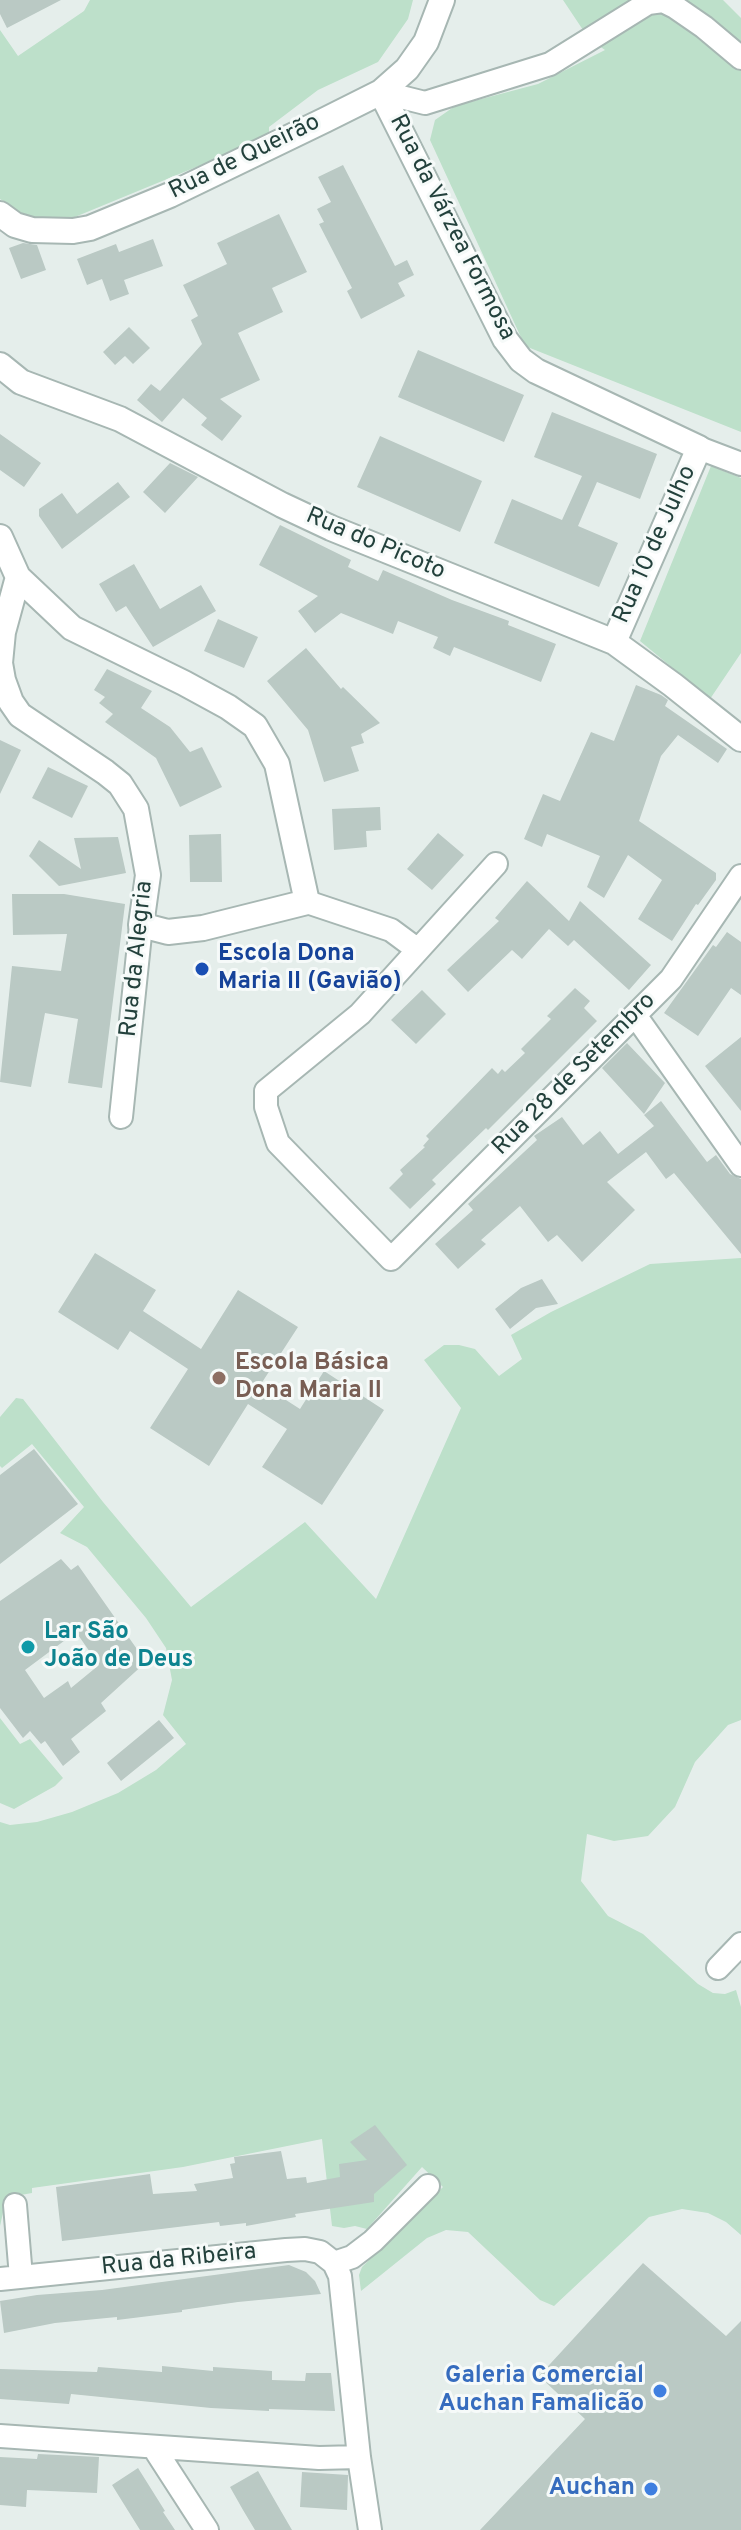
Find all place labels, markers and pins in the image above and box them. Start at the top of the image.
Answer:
place label: Escola Dona Maria II (Gavião) [218,941,402,997]
marker: Escola Dona Maria II (Gavião) [193,960,211,978]
place label: Escola Básica Dona Maria II [235,1350,389,1406]
marker: Escola Básica Dona Maria II [210,1369,228,1387]
place label: Lar São João de Deus [44,1619,193,1675]
marker: Lar São João de Deus [19,1638,37,1656]
place label: Galeria Comercial Auchan Famalicão [439,2363,644,2419]
marker: Galeria Comercial Auchan Famalicão [651,2382,669,2400]
place label: Auchan [549,2475,635,2503]
marker: Auchan [642,2480,660,2498]

